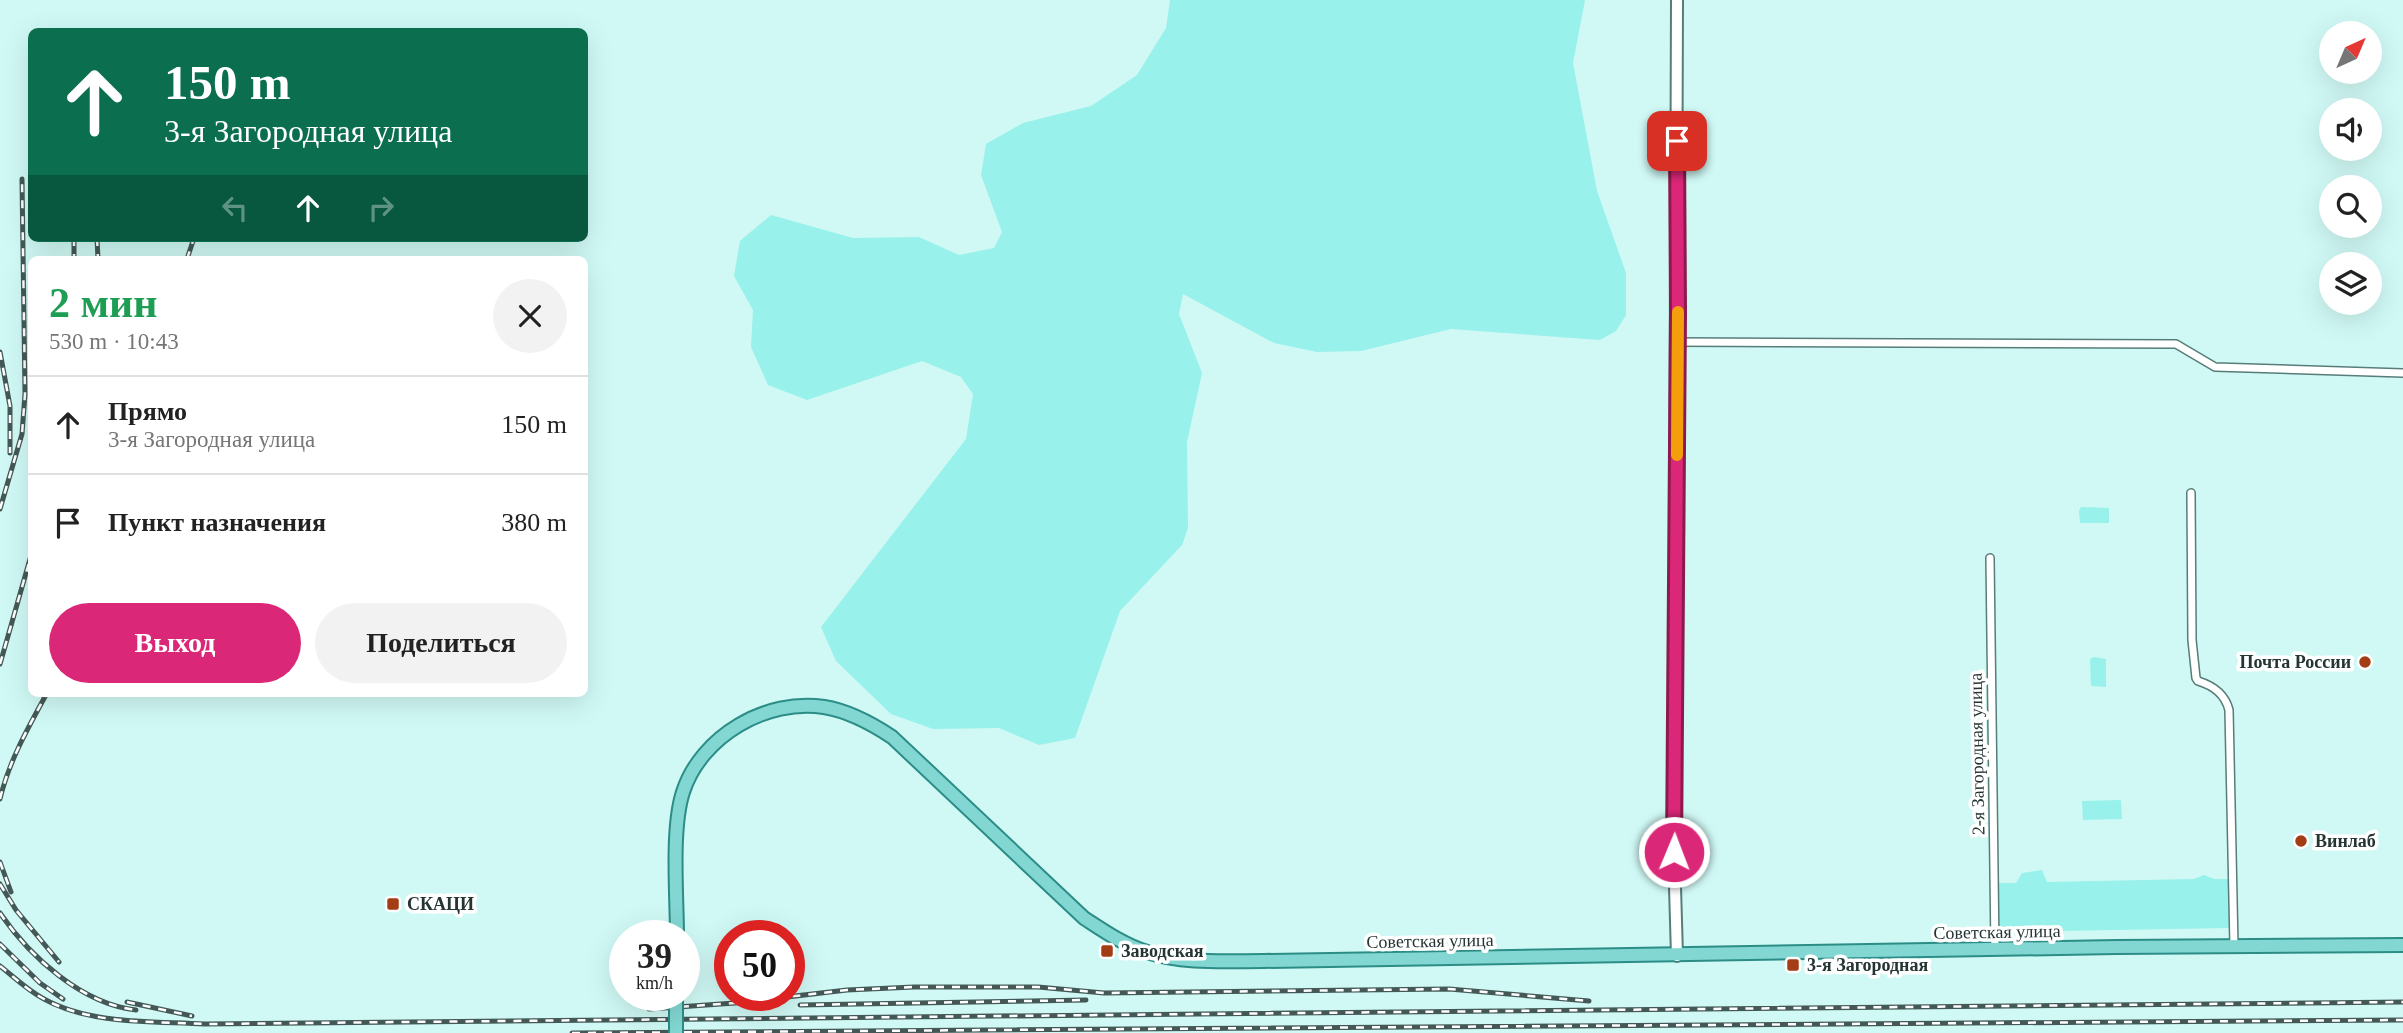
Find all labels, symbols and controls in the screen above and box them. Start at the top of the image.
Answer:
north arrow [2319,21,2382,84]
map controls [2319,21,2382,315]
text: 150 m [164,55,291,110]
icon: ahead [49,56,140,147]
button: sound [2319,98,2382,161]
pin [1647,111,1707,171]
text: 3-я Загородная улица [164,113,452,149]
icon: arrive [1658,122,1696,160]
button: search [2319,175,2382,238]
icon: left [216,189,254,227]
icon: ahead [289,189,327,227]
icon: right [362,189,400,227]
button: layers [2319,252,2382,315]
button: close [493,279,567,353]
text: 2 мин [49,280,158,326]
text: 530 m · 10:43 [49,329,179,354]
text: Прямо [108,397,187,426]
icon: ahead [49,406,87,444]
text: 150 m [501,410,567,439]
text: 3-я Загородная улица [108,427,315,452]
icon: arrive [49,504,87,542]
text: Пункт назначения [108,508,326,537]
text: 380 m [501,508,567,537]
button: Выход [49,603,301,683]
button: Поделиться [315,603,567,683]
place label: Почта России [2239,652,2351,672]
marker: Почта России [2357,654,2373,670]
street label: 2-я Загородная улица [1966,673,1988,835]
position arrow [1637,815,1711,889]
place label: Винлаб [2315,831,2376,851]
marker: Винлаб [2293,833,2309,849]
place label: СКАЦИ [407,894,474,914]
marker: СКАЦИ [385,896,401,912]
speed limit sign: 50 [714,920,805,1011]
street label: Советская улица [1933,921,2061,943]
street label: Советская улица [1366,930,1494,952]
text: 39 [637,937,672,976]
place label: Заводская [1121,941,1204,961]
marker: Заводская [1099,943,1115,959]
place label: 3-я Загородная [1807,955,1928,975]
marker: 3-я Загородная [1785,957,1801,973]
text: km/h [636,973,673,993]

